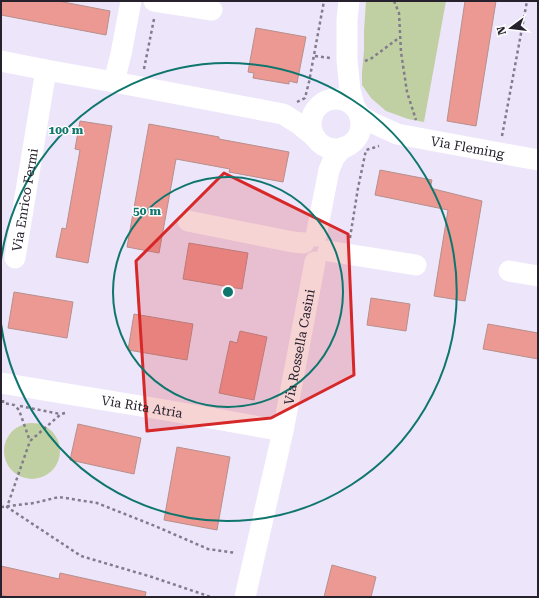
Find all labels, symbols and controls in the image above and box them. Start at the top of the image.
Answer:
north arrow [491,8,531,48]
text: N [494,24,509,36]
text: 100 m [49,123,84,137]
street label: Via Fleming [429,133,506,162]
street label: Via Enrico Fermi [9,147,41,252]
text: 50 m [133,204,161,218]
centre of rings [221,285,235,299]
street label: Via Rossella Casini [281,288,318,406]
street label: Via Rita Atria [100,393,184,421]

